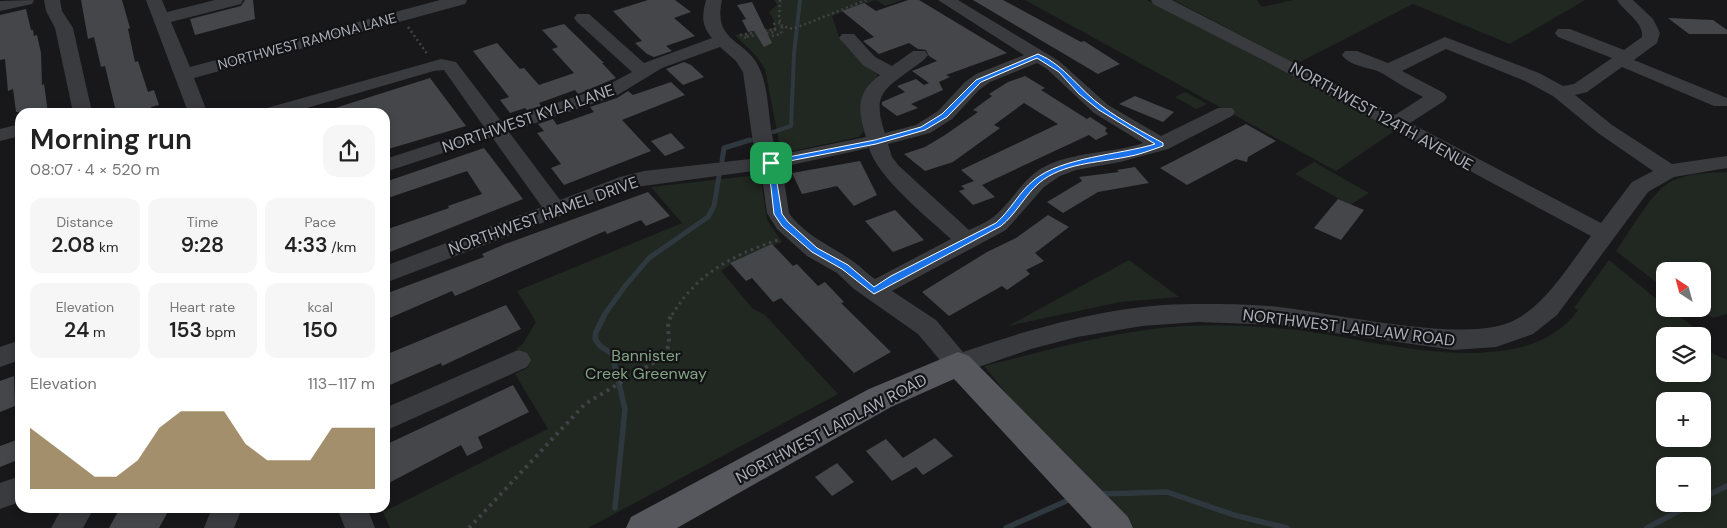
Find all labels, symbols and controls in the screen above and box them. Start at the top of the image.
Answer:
street label: NORTHWEST RAMONA LANE [216,8,398,74]
street label: NORTHWEST 124TH AVENUE [1287,57,1477,176]
street label: NORTHWEST KYLA LANE [439,79,617,158]
text: Morning run [30,121,192,158]
button: share [323,125,375,177]
pin [750,142,792,184]
icon: arrive [757,149,785,177]
text: 08:07 · 4 × 520 m [30,159,160,180]
street label: NORTHWEST HAMEL DRIVE [445,171,641,260]
text: Distance [56,213,113,231]
text: Time [187,213,218,231]
text: Pace [304,213,336,231]
text: 2.08 [51,231,95,259]
text: 9:28 [181,231,224,259]
text: 4:33 [284,231,328,259]
text: km [95,238,118,256]
text: /km [328,238,356,256]
north arrow [1656,262,1711,318]
map controls [1656,262,1711,512]
text: Elevation [56,298,114,316]
text: Heart rate [170,298,235,316]
text: kcal [308,298,333,316]
street label: NORTHWEST LAIDLAW ROAD [1242,304,1456,351]
text: 24 [64,316,89,344]
text: 153 [169,316,202,344]
text: 150 [303,316,338,344]
text: m [89,323,106,341]
text: bpm [202,323,236,341]
button: layers [1656,327,1711,382]
park label: Bannister Creek Greenway [585,345,707,384]
street label: NORTHWEST LAIDLAW ROAD [732,369,931,488]
text: Elevation [30,373,97,394]
text: 113–117 m [308,373,375,394]
button: + [1656,392,1711,447]
button: − [1656,457,1711,512]

